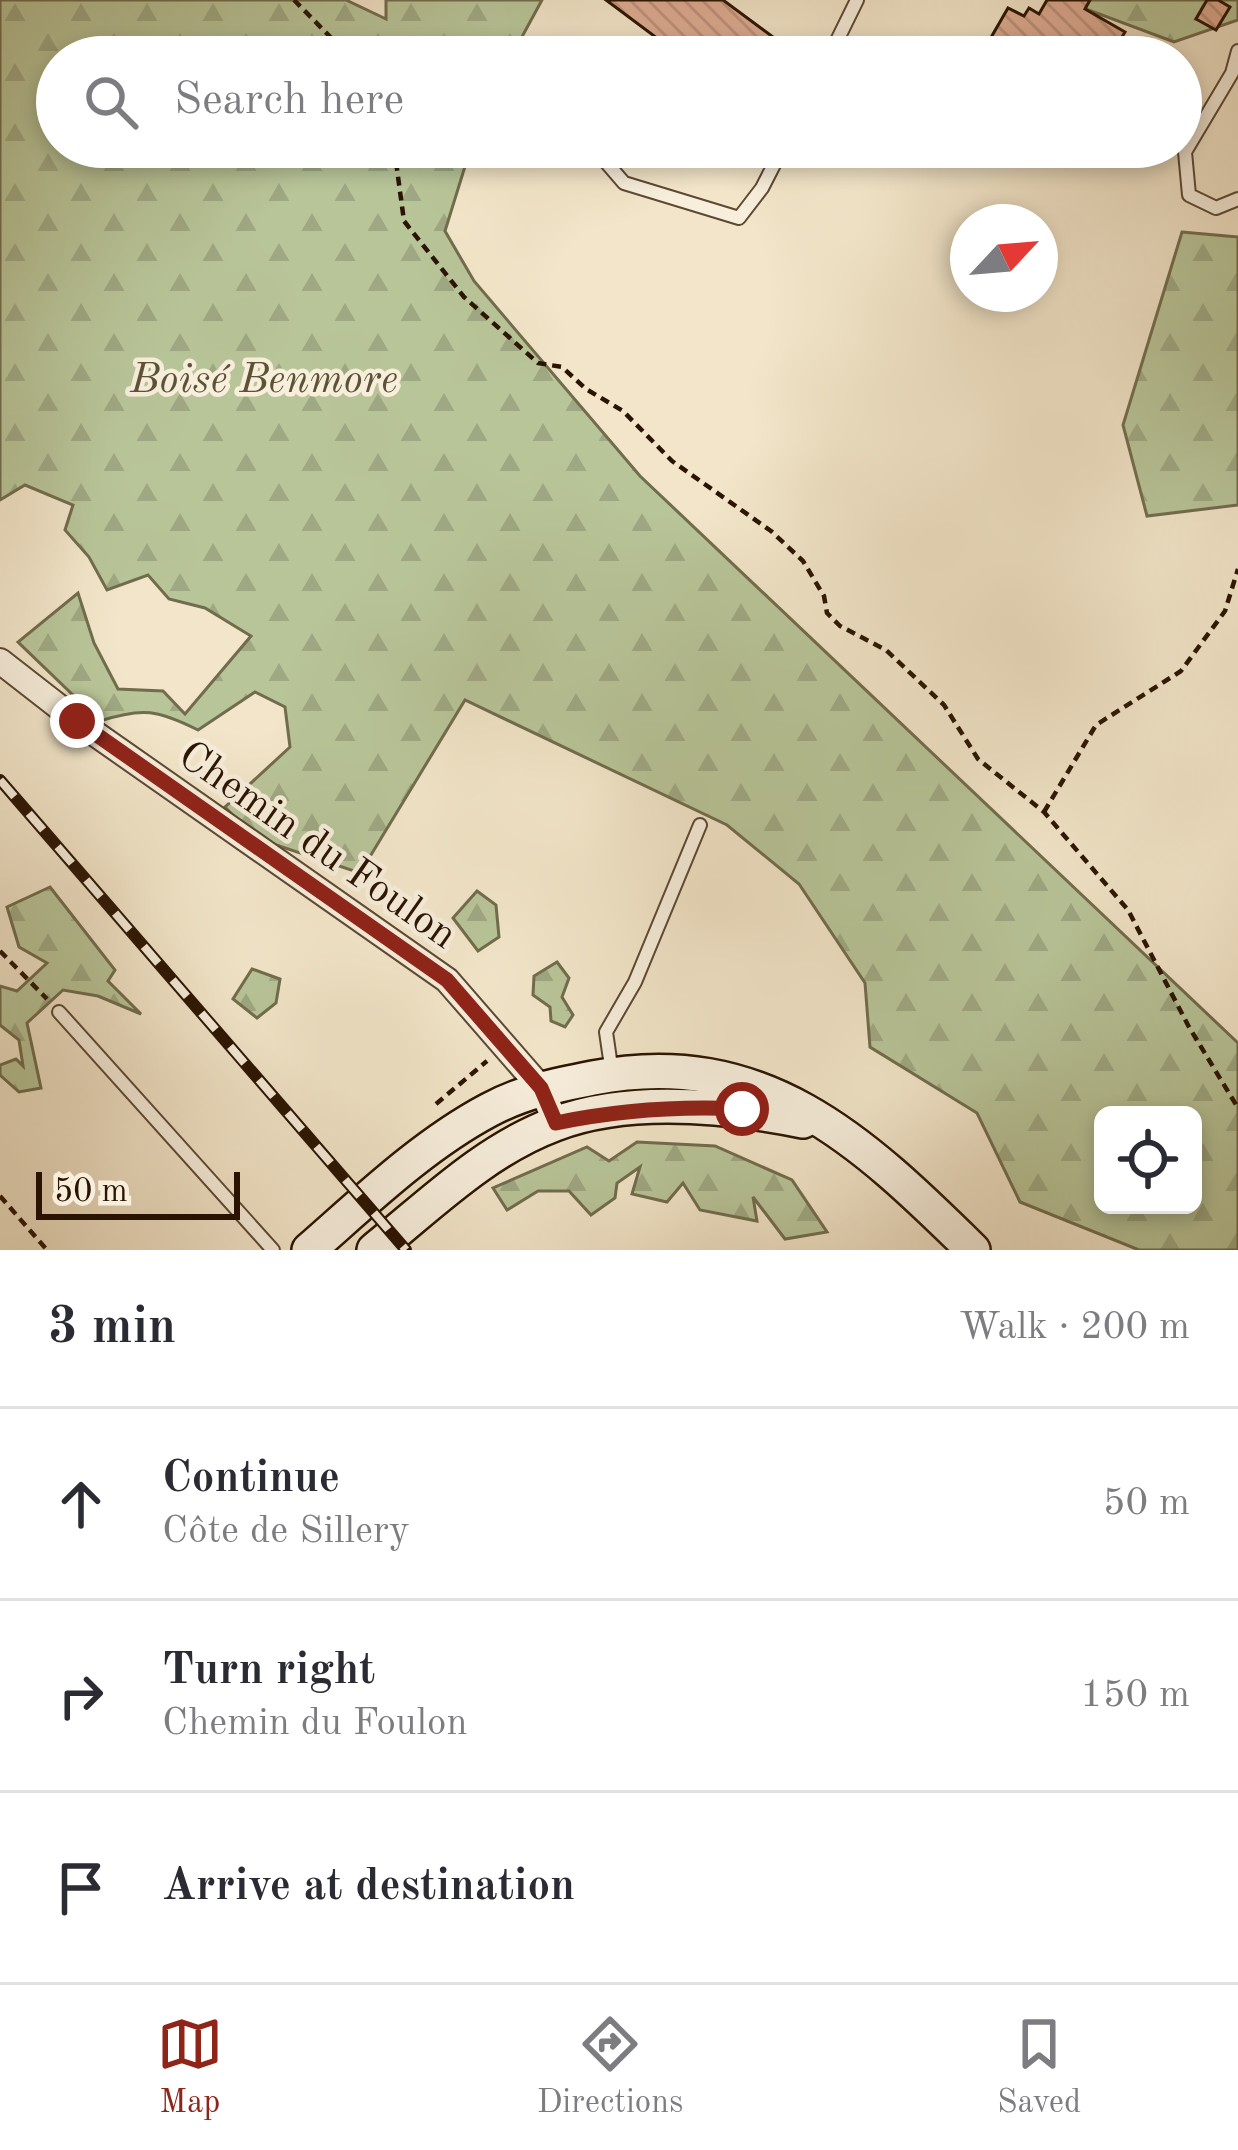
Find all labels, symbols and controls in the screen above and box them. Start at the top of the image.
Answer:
search box [36,36,1202,168]
icon: search [78,69,144,135]
text: Search here [174,79,404,124]
north arrow [950,204,1058,312]
park label: Boisé Benmore [129,360,398,402]
route end [50,694,104,748]
street label: Chemin du Foulon [170,735,464,958]
route start [715,1082,769,1136]
map controls [1094,1106,1202,1214]
button: locate [1094,1106,1202,1214]
scale bar [36,1166,240,1219]
text: 50 m [54,1176,128,1209]
text: 3 min [48,1303,176,1354]
text: Walk · 200 m [959,1308,1190,1347]
text: Continue [162,1457,340,1502]
icon: ahead [48,1471,114,1537]
text: 50 m [1103,1484,1190,1523]
text: Côte de Sillery [162,1512,410,1551]
text: Turn right [162,1649,375,1694]
icon: right [48,1663,114,1729]
text: 150 m [1080,1676,1190,1715]
text: Chemin du Foulon [162,1704,468,1743]
icon: arrive [48,1855,114,1921]
text: Arrive at destination [162,1865,575,1910]
tab: Map [157,2011,223,2124]
tab: Directions [537,2011,683,2124]
tab: Saved [997,2011,1081,2124]

